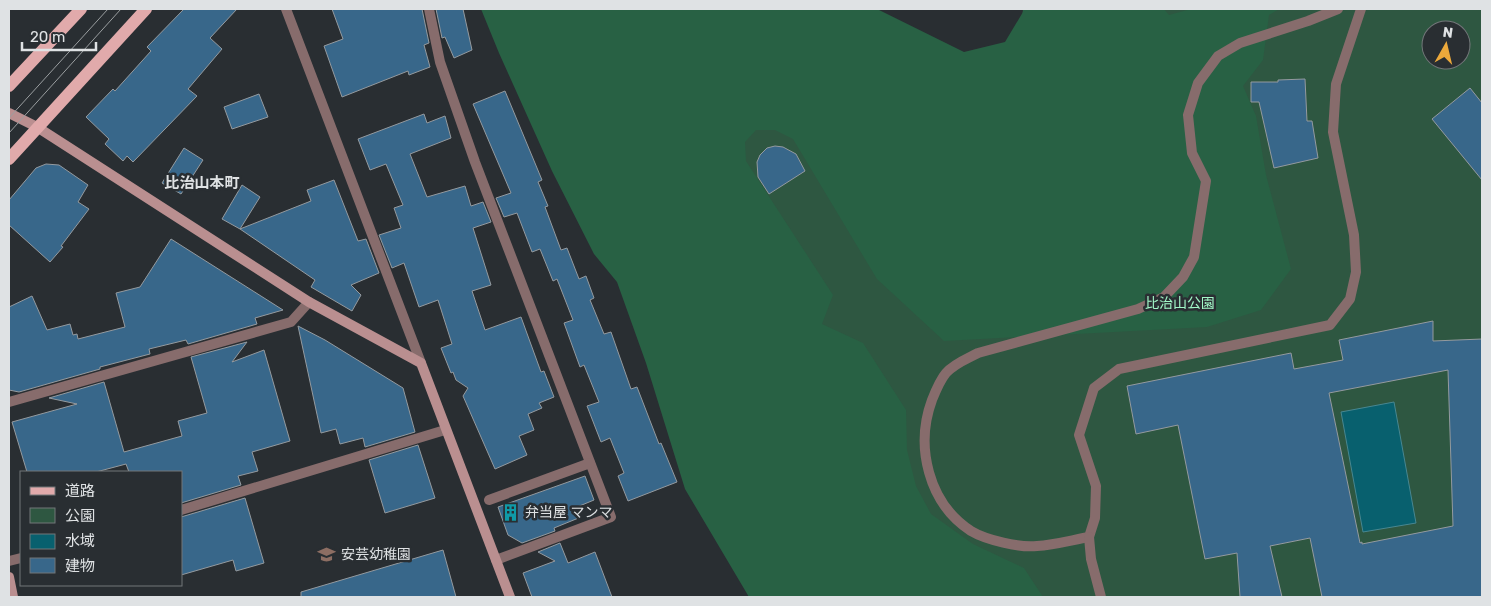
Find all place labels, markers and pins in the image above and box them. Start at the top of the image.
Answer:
building icon: 弁当屋 マンマ [501,502,521,522]
place label: 弁当屋 マンマ [525,504,612,521]
school or university icon: 安芸幼稚園 [317,544,337,564]
place label: 安芸幼稚園 [341,546,411,563]

